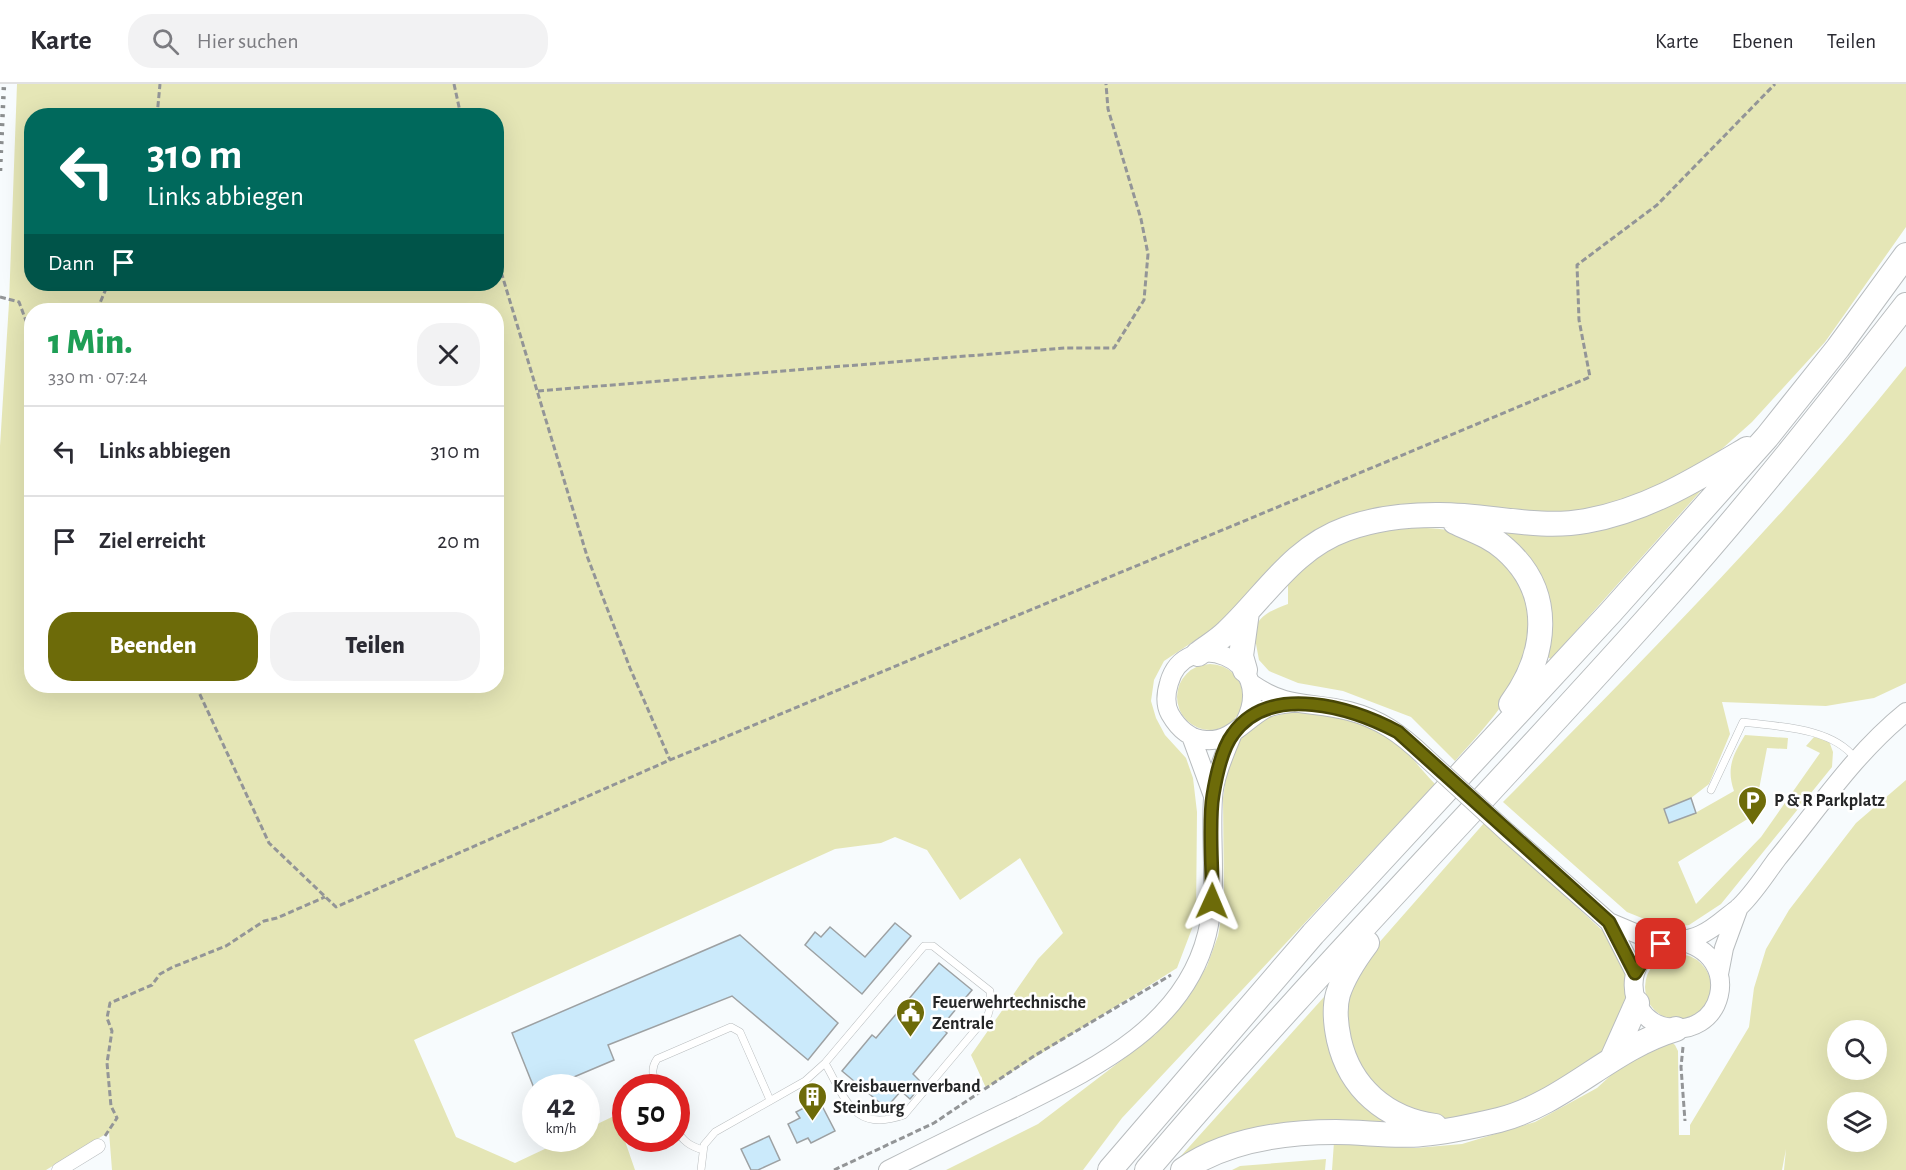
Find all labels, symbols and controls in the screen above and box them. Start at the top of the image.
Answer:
search box [128,14,548,68]
icon: search [149,25,182,58]
text: Karte [30,27,92,55]
text: Hier suchen [197,30,299,52]
text: Karte [1655,31,1699,52]
text: Ebenen [1732,31,1794,52]
text: Teilen [1827,31,1876,52]
icon: left [48,132,126,210]
text: 310 m [147,134,242,176]
text: Links abbiegen [147,183,304,210]
icon: arrive [107,246,140,279]
text: Dann [48,252,95,274]
button: close [417,323,480,386]
text: 1 Min. [48,324,133,360]
text: 330 m · 07:24 [48,367,148,387]
icon: left [48,435,81,468]
text: Links abbiegen [99,440,231,462]
text: 310 m [431,440,480,462]
icon: arrive [48,525,81,558]
text: Ziel erreicht [99,530,206,552]
text: 20 m [437,530,480,552]
button: Beenden [48,612,258,681]
button: Teilen [270,612,480,681]
parking icon: P & R Parkplatz [1737,784,1769,826]
place label: P & R Parkplatz [1774,792,1885,810]
position arrow [1180,869,1244,933]
pin [1635,918,1686,969]
icon: arrive [1644,927,1677,960]
place label: Feuerwehrtechnische Zentrale [932,994,1086,1033]
public building icon: Feuerwehrtechnische Zentrale [895,996,927,1038]
map controls [1827,1020,1887,1152]
button: search [1827,1020,1887,1080]
speed limit sign: 50 [612,1074,690,1152]
place label: Kreisbauernverband Steinburg [833,1078,981,1117]
building icon: Kreisbauernverband Steinburg [796,1080,828,1122]
text: 42 [546,1091,576,1121]
button: layers [1827,1092,1887,1152]
text: km/h [546,1121,576,1136]

